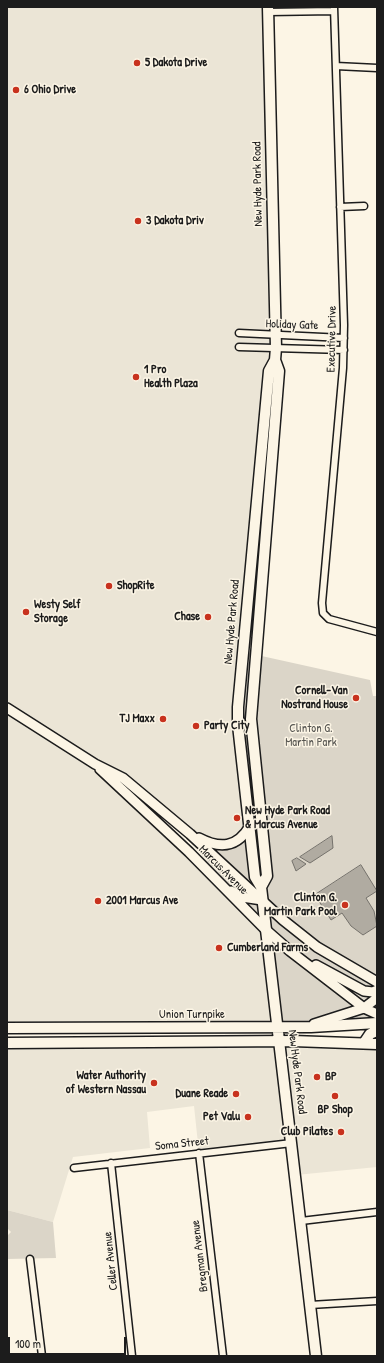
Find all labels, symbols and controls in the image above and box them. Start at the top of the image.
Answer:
place label: 5 Dakota Drive [145,56,207,70]
marker: 5 Dakota Drive [132,58,142,68]
place label: 6 Ohio Drive [24,83,76,97]
marker: 6 Ohio Drive [11,85,21,95]
street label: New Hyde Park Road [250,141,266,227]
place label: 3 Dakota Driv [146,214,204,228]
marker: 3 Dakota Driv [133,216,143,226]
street label: Executive Drive [324,306,340,372]
street label: Holiday Gate [265,317,319,333]
place label: 1 Pro Health Plaza [144,363,198,391]
marker: 1 Pro Health Plaza [131,372,141,382]
place label: ShopRite [117,579,155,593]
street label: New Hyde Park Road [221,579,243,665]
marker: ShopRite [104,581,114,591]
place label: Westy Self Storage [34,598,81,626]
marker: Westy Self Storage [21,607,31,617]
place label: Chase [174,610,200,624]
marker: Chase [203,612,213,622]
place label: Cornell-Van Nostrand House [281,684,348,712]
marker: Cornell-Van Nostrand House [351,693,361,703]
place label: TJ Maxx [120,712,155,726]
marker: TJ Maxx [158,714,168,724]
place label: Party City [204,719,250,733]
marker: Party City [191,721,201,731]
park label: Clinton G. Martin Park [285,722,337,750]
place label: New Hyde Park Road & Marcus Avenue [245,804,330,832]
marker: New Hyde Park Road & Marcus Avenue [232,813,242,823]
street label: Marcus Avenue [195,842,251,898]
place label: Clinton G. Martin Park Pool [264,891,337,919]
place label: 2001 Marcus Ave [106,894,178,908]
marker: 2001 Marcus Ave [93,896,103,906]
marker: Clinton G. Martin Park Pool [340,900,350,910]
place label: Cumberland Farms [227,941,308,955]
marker: Cumberland Farms [214,943,224,953]
street label: Union Turnpike [159,1008,225,1022]
street label: New Hyde Park Road [285,1029,309,1115]
place label: Water Authority of Western Nassau [66,1069,146,1097]
place label: BP [325,1070,337,1084]
marker: BP [312,1072,322,1082]
marker: Water Authority of Western Nassau [149,1078,159,1088]
place label: Duane Reade [175,1087,228,1101]
marker: Duane Reade [231,1089,241,1099]
marker: BP Shop [330,1091,340,1101]
place label: BP Shop [317,1103,353,1117]
place label: Pet Valu [203,1110,240,1124]
marker: Pet Valu [243,1112,253,1122]
place label: Club Pilates [281,1125,333,1139]
marker: Club Pilates [336,1127,346,1137]
street label: Soma Street [154,1134,210,1154]
street label: Bregman Avenue [188,1219,212,1293]
street label: Celler Avenue [101,1231,121,1291]
scale bar [10,1329,128,1355]
text: 100 m [15,1335,41,1352]

